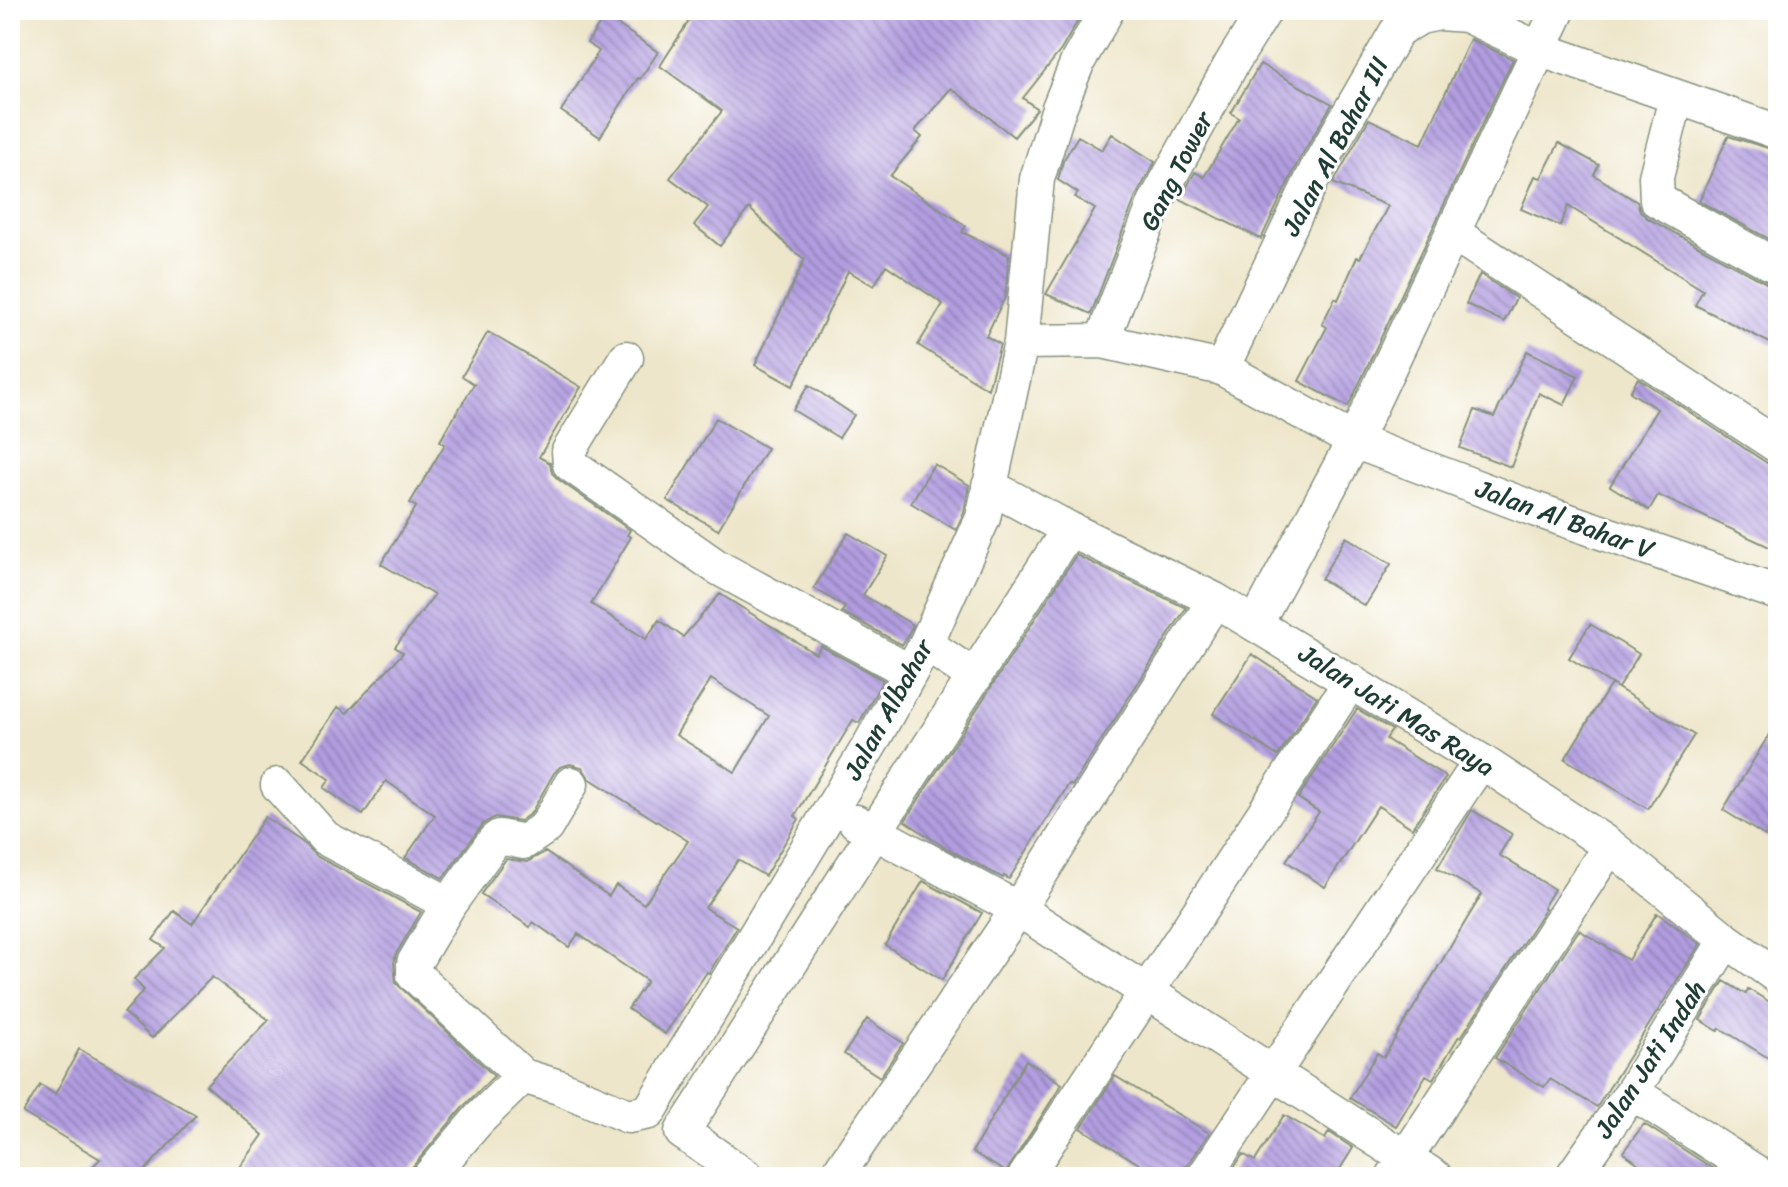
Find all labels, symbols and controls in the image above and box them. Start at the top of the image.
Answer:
street label: Jalan Al Bahar III [1268,48,1402,245]
street label: Gang Tower [1126,102,1226,239]
street label: Jalan Al Bahar V [1468,465,1662,573]
street label: Jalan Albahar [830,629,946,789]
street label: Jalan Jati Mas Raya [1289,631,1504,789]
street label: Jalan Jati Indah [1581,971,1719,1148]

